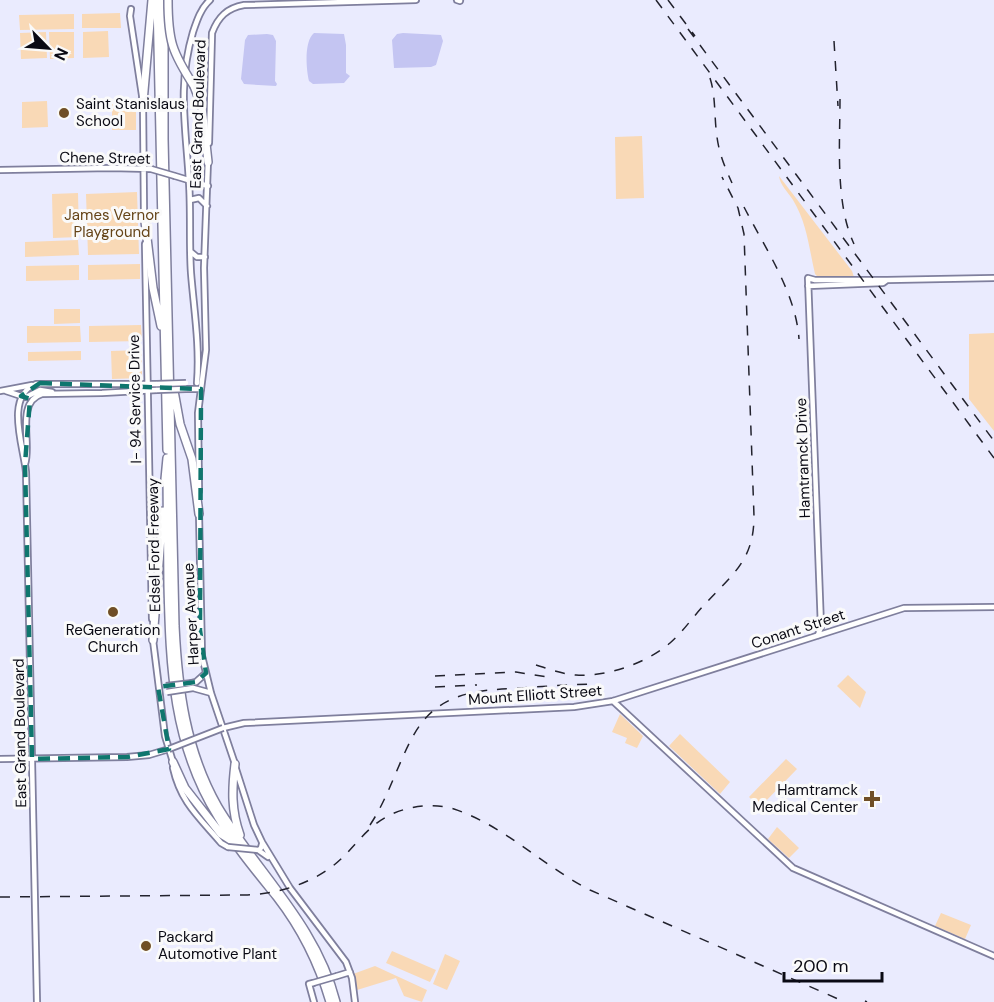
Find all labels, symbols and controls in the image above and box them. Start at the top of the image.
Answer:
north arrow [18,18,78,78]
street label: East Grand Boulevard [185,39,211,189]
text: N [49,44,73,64]
place label: Saint Stanislaus School [76,94,185,131]
marker: Saint Stanislaus School [57,106,71,120]
street label: Chene Street [59,147,151,169]
park label: James Vernor Playground [64,205,160,242]
street label: I- 94 Service Drive [124,334,146,464]
street label: Hamtramck Drive [791,398,815,518]
street label: Edsel Ford Freeway [143,477,165,612]
street label: Harper Avenue [178,562,204,666]
street label: Conant Street [749,604,848,654]
marker: ReGeneration Church [106,605,120,619]
place label: ReGeneration Church [66,620,160,657]
street label: East Grand Boulevard [9,658,31,808]
street label: Mount Elliott Street [467,680,603,710]
place label: Hamtramck Medical Center [752,780,858,817]
marker: Hamtramck Medical Center [863,790,881,808]
place label: Packard Automotive Plant [158,927,277,964]
marker: Packard Automotive Plant [139,939,153,953]
scale bar [784,945,882,983]
text: 200 m [793,954,849,978]

